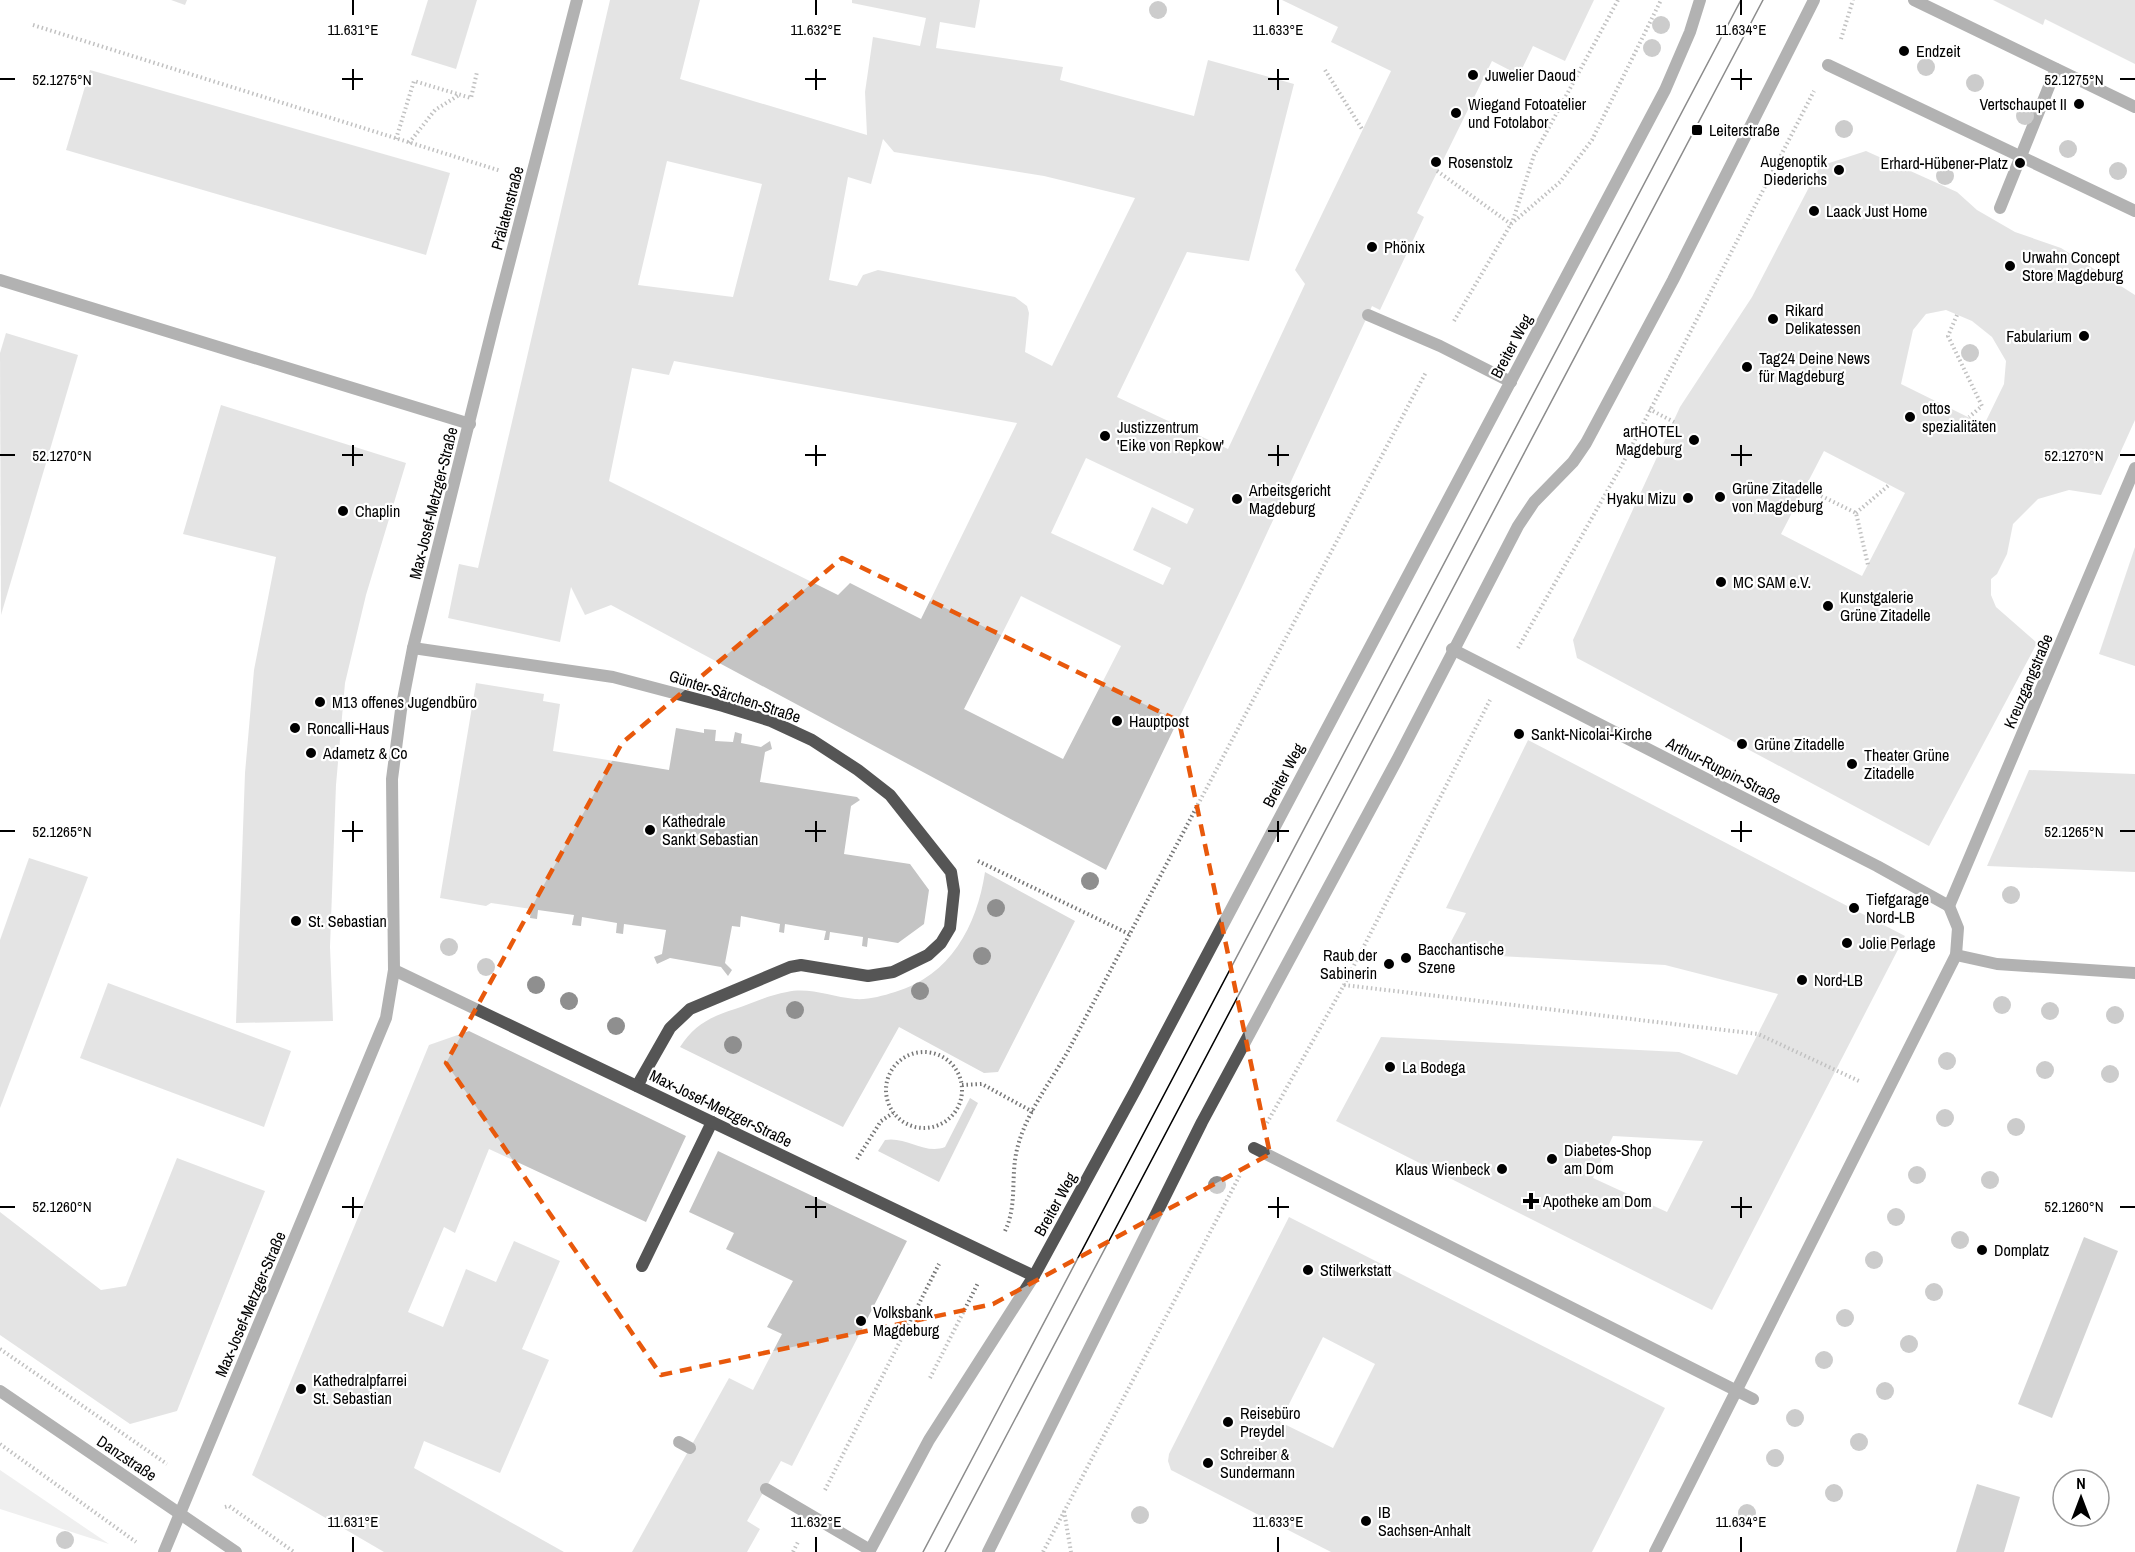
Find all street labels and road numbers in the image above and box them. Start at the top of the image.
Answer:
street label: Prälatenstraße [485,164,529,252]
street label: Breiter Weg [1485,309,1537,382]
street label: Max-Josef-Metzger-Straße [403,425,463,581]
street label: Kreuzgangstraße [1998,630,2058,732]
street label: Günter-Särchen-Straße [666,664,804,728]
street label: Arthur-Ruppin-Straße [1662,731,1785,808]
street label: Breiter Weg [1257,738,1309,811]
street label: Max-Josef-Metzger-Straße [646,1064,796,1152]
street label: Breiter Weg [1028,1168,1082,1240]
street label: Max-Josef-Metzger-Straße [209,1228,291,1380]
street label: Danzstraße [93,1430,161,1486]

